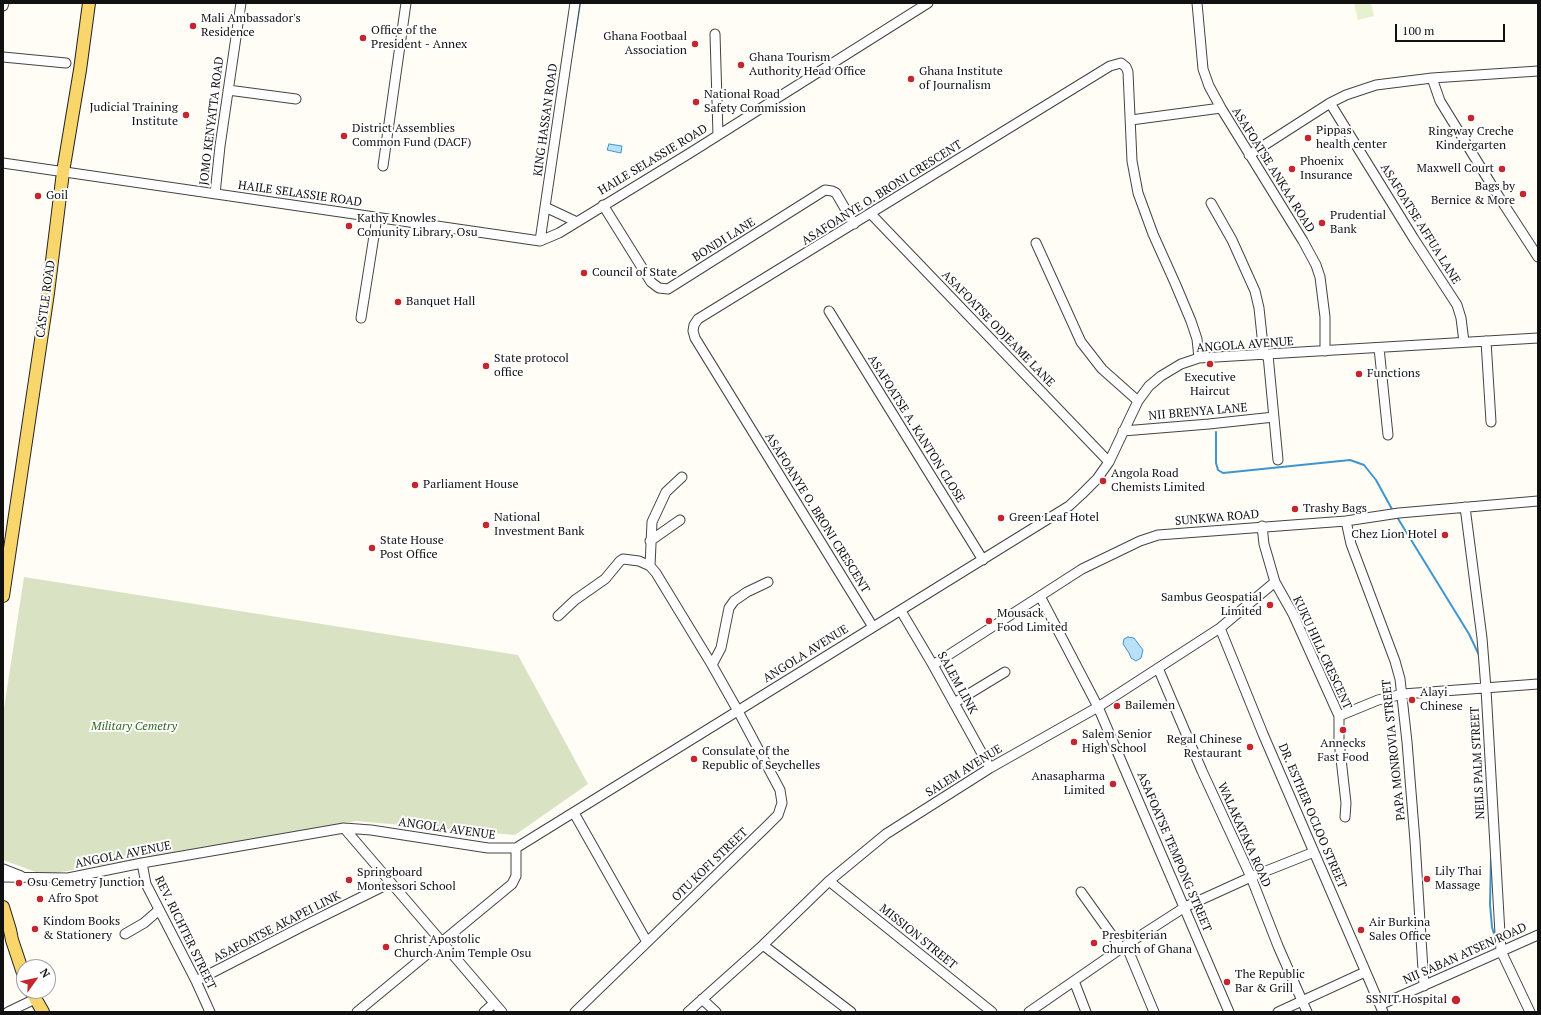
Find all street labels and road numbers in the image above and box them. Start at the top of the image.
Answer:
street label: JOMO KENYATTA ROAD [197,56,227,186]
street label: KING HASSAN ROAD [531,63,561,177]
street label: ASAFOATSE ANKAA ROAD [1229,105,1317,235]
street label: HAILE SELASSIE ROAD [596,122,710,198]
street label: ASAFOANYE O. BRONI CRESCENT [799,138,965,248]
street label: ASAFOATSE AFFUA LANE [1377,161,1463,287]
street label: HAILE SELASSIE ROAD [237,178,363,210]
street label: BONDI LANE [690,215,758,265]
street label: CASTLE ROAD [33,259,59,339]
street label: ASAFOATSE ODJEAME LANE [939,268,1057,390]
street label: ANGOLA AVENUE [1196,334,1294,356]
street label: ASAFOATSE A. KANTON CLOSE [864,352,968,506]
street label: NII BRENYA LANE [1148,401,1248,423]
street label: ASAFOANYE O. BRONI CRESCENT [762,430,872,596]
street label: SUNKWA ROAD [1174,507,1260,529]
street label: KUKU HILL CRESCENT [1289,594,1355,712]
street label: ANGOLA AVENUE [761,622,851,686]
street label: SALEM LINK [934,649,980,717]
street label: PAPA MONROVIA STREET [1379,679,1409,821]
street label: NEILS PALM STREET [1468,706,1488,820]
street label: DR. ESTHER OCLOO STREET [1275,741,1349,891]
street label: SALEM AVENUE [923,742,1005,800]
street label: ASAFOATSE TEMPONG STREET [1134,770,1214,934]
street label: WALAKATAKA ROAD [1214,780,1274,890]
street label: ANGOLA AVENUE [398,815,496,843]
street label: OTU KOFI STREET [669,825,751,905]
street label: ANGOLA AVENUE [74,839,172,871]
street label: REV. RICHTER STREET [151,874,219,992]
street label: ASAFOATSE AKAPEI LINK [211,889,343,965]
street label: MISSION STREET [876,901,960,973]
street label: NII SABAN ATSEN ROAD [1401,920,1529,988]

